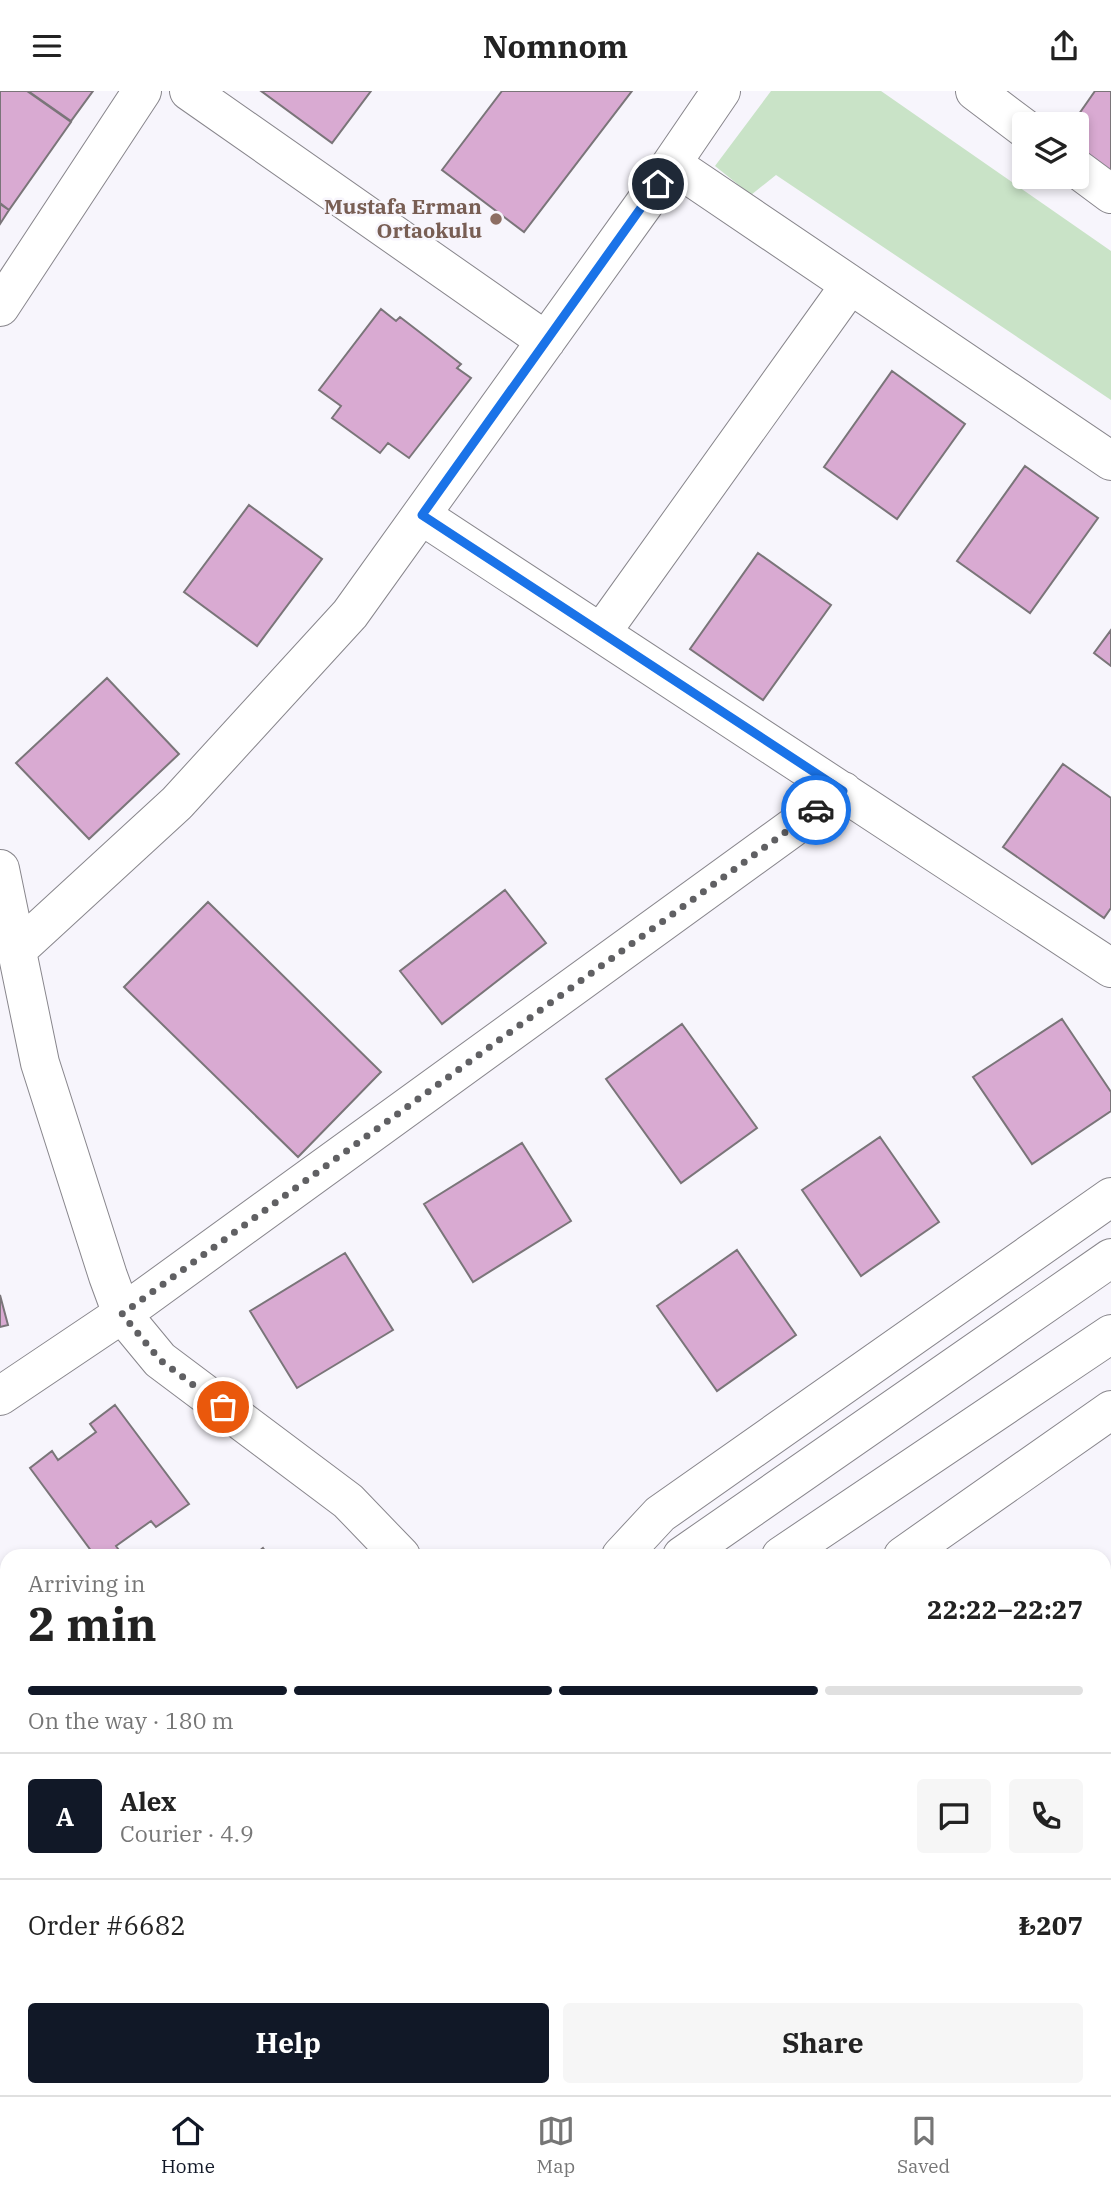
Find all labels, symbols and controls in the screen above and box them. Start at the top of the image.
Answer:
text: Nomnom [483,25,628,67]
icon: menu [28,27,66,65]
icon: share [1045,27,1083,65]
map controls [1012,112,1089,189]
button: layers [1012,112,1089,189]
pin [628,154,688,214]
icon: home [639,165,677,203]
place label: Mustafa Erman Ortaokulu [324,192,482,244]
marker: Mustafa Erman Ortaokulu [488,211,504,227]
courier [781,775,851,845]
icon: car [797,791,835,829]
pin [193,1377,253,1437]
icon: bag [204,1388,242,1426]
text: Arriving in [28,1568,145,1598]
text: 22:22–22:27 [927,1592,1083,1626]
text: 2 min [28,1594,157,1654]
text: On the way · 180 m [28,1705,234,1735]
button: chat [917,1779,991,1853]
button: phone [1009,1779,1083,1853]
text: Alex [120,1784,176,1818]
text: A [56,1799,74,1833]
text: Courier · 4.9 [120,1818,254,1848]
text: Order #6682 [28,1908,186,1942]
text: ₺207 [1019,1908,1083,1942]
button: Help [28,2003,549,2083]
button: Share [563,2003,1083,2083]
tab: Home [161,2112,215,2178]
tab: Map [537,2112,575,2178]
tab: Saved [897,2112,950,2178]

